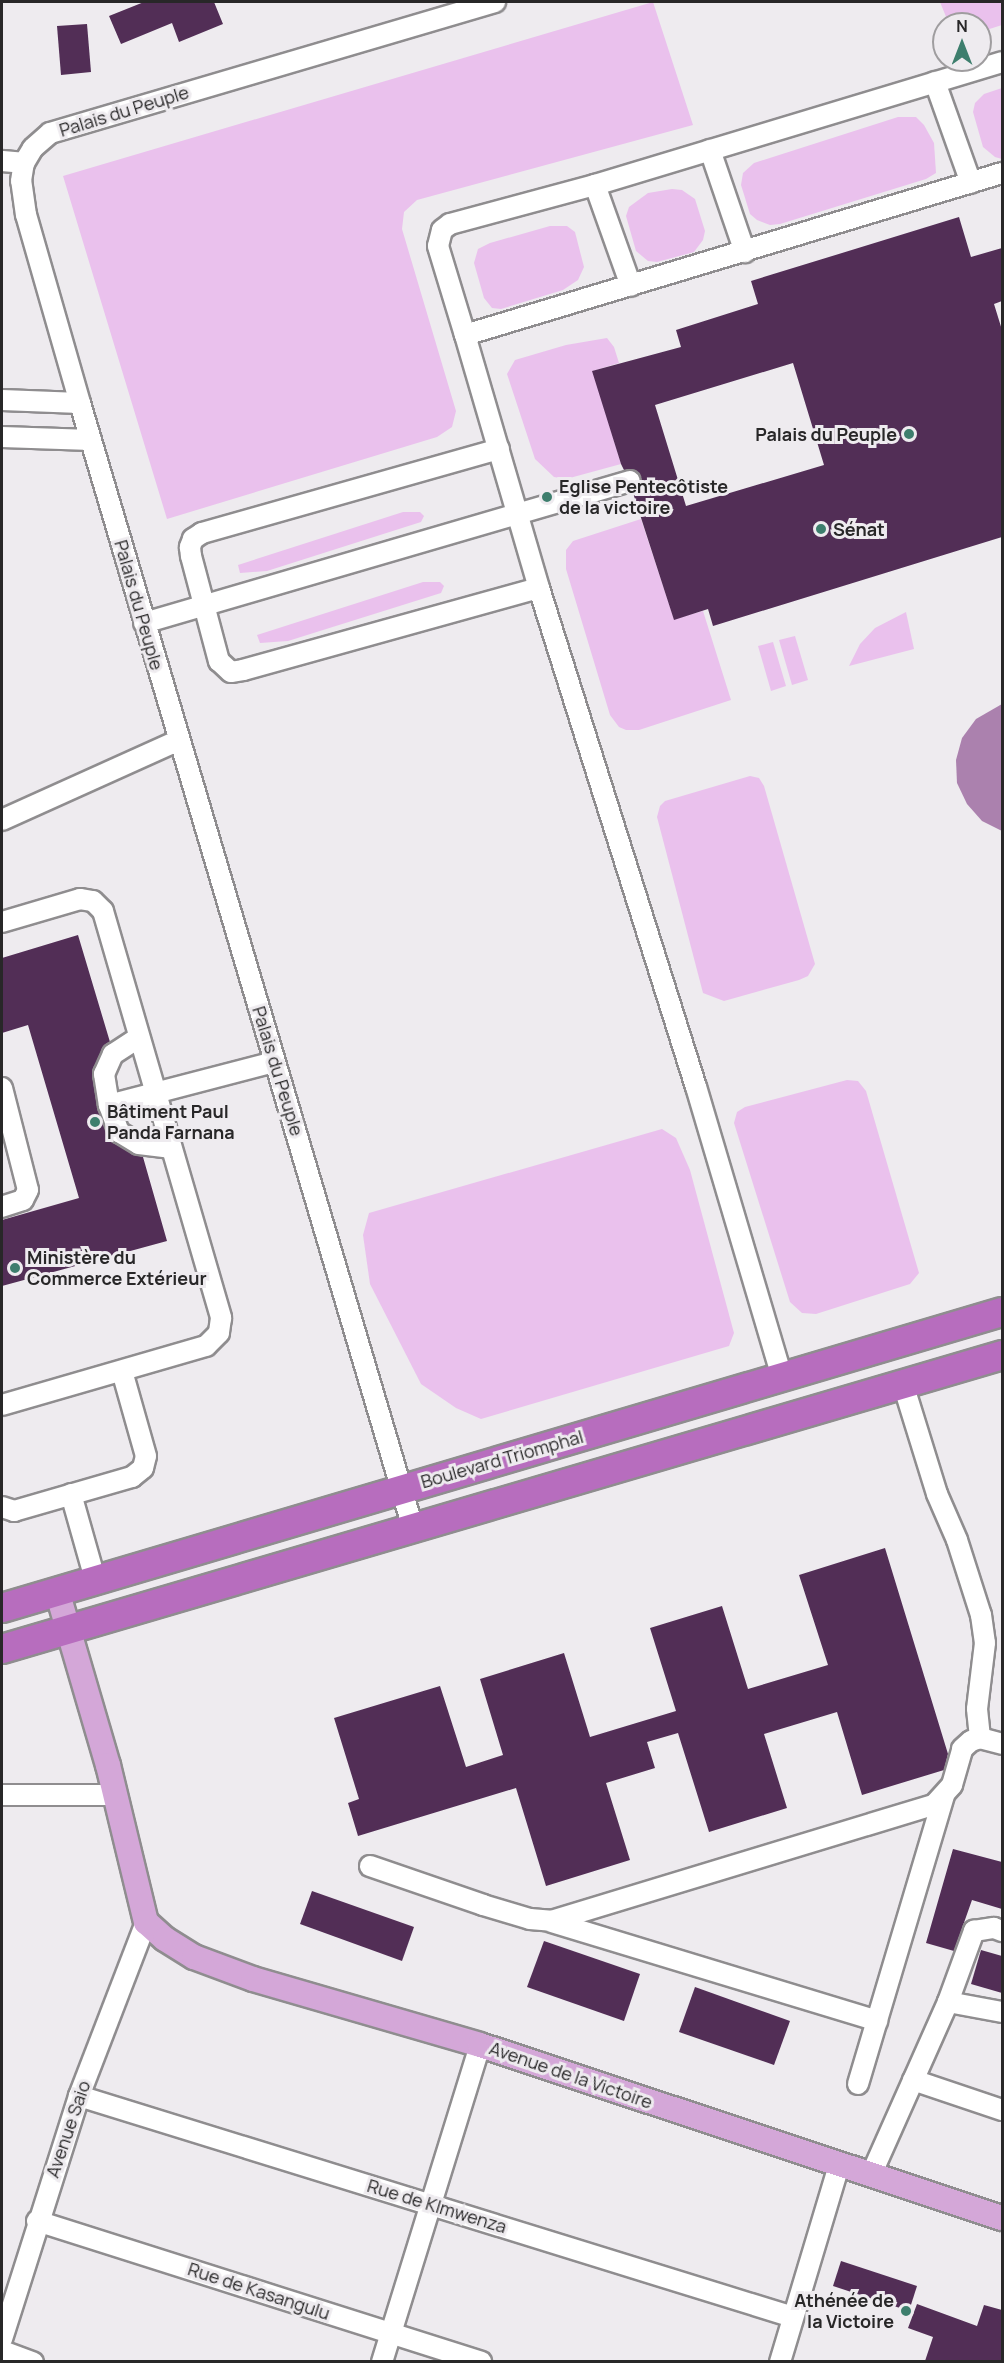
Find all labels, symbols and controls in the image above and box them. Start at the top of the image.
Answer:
north arrow [932,12,992,72]
text: N [956,15,968,37]
street label: Palais du Peuple [57,81,191,141]
place label: Palais du Peuple [755,423,897,445]
marker: Palais du Peuple [902,427,916,441]
place label: Eglise Pentecôtiste de la victoire [559,476,728,518]
marker: Eglise Pentecôtiste de la victoire [540,490,554,504]
place label: Sénat [833,518,885,540]
marker: Sénat [814,522,828,536]
street label: Palais du Peuple [110,537,168,673]
street label: Palais du Peuple [248,1004,308,1138]
place label: Bâtiment Paul Panda Farnana [107,1101,235,1144]
marker: Bâtiment Paul Panda Farnana [88,1115,102,1129]
place label: Ministère du Commerce Extérieur [27,1247,207,1290]
marker: Ministère du Commerce Extérieur [8,1261,22,1275]
street label: Boulevard Triomphal [418,1425,586,1493]
street label: Avenue de la Victoire [487,2037,655,2113]
street label: Avenue Saio [41,2078,95,2180]
street label: Rue de KImwenza [365,2175,509,2237]
street label: Rue de Kasangulu [185,2258,333,2324]
place label: Athénée de la Victoire [794,2290,894,2332]
marker: Athénée de la Victoire [899,2304,913,2318]

